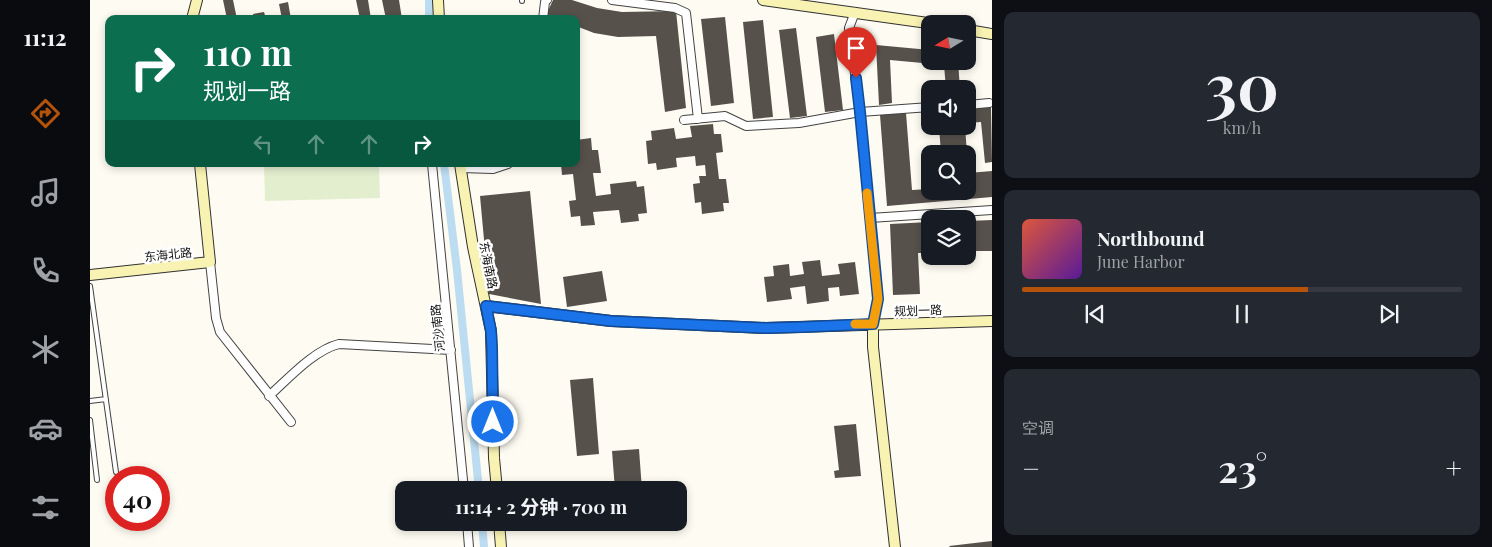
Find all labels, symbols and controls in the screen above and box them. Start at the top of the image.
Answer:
north arrow [921,15,976,70]
map controls [921,15,976,265]
text: 11:12 [23,22,67,52]
pin [835,27,877,78]
text: 110 m [203,28,292,75]
icon: arrive [842,34,870,62]
icon: right [120,35,185,100]
text: 30 [1205,41,1279,127]
text: 规划一路 [203,75,291,105]
button: sound [921,80,976,135]
icon: directions [28,96,63,131]
text: km/h [1223,117,1261,138]
icon: left [249,130,277,158]
icon: ahead [302,130,330,158]
icon: ahead [355,130,383,158]
icon: right [408,130,436,158]
button: search [921,145,976,200]
icon: music [28,175,63,210]
button: layers [921,210,976,265]
text: Northbound [1097,225,1205,251]
street label: 东海南路 [477,240,501,290]
street label: 东海北路 [143,244,193,264]
text: June Harbor [1097,251,1185,272]
icon: phone [28,253,63,288]
icon: previous [1081,300,1109,328]
icon: pause [1228,300,1256,328]
icon: next [1375,300,1403,328]
street label: 规划一路 [894,301,942,319]
street label: 河沙南路 [427,303,447,353]
icon: climate [28,332,63,367]
position arrow [466,395,518,447]
icon: car [28,411,63,446]
text: 空调 [1022,417,1054,438]
text: 23° [1218,442,1267,493]
text: − [1022,449,1040,486]
text: + [1446,449,1462,486]
speed limit sign: 40 [105,466,170,531]
icon: filters [28,490,63,525]
text: 11:14 · 2 分钟 · 700 m [455,493,627,519]

